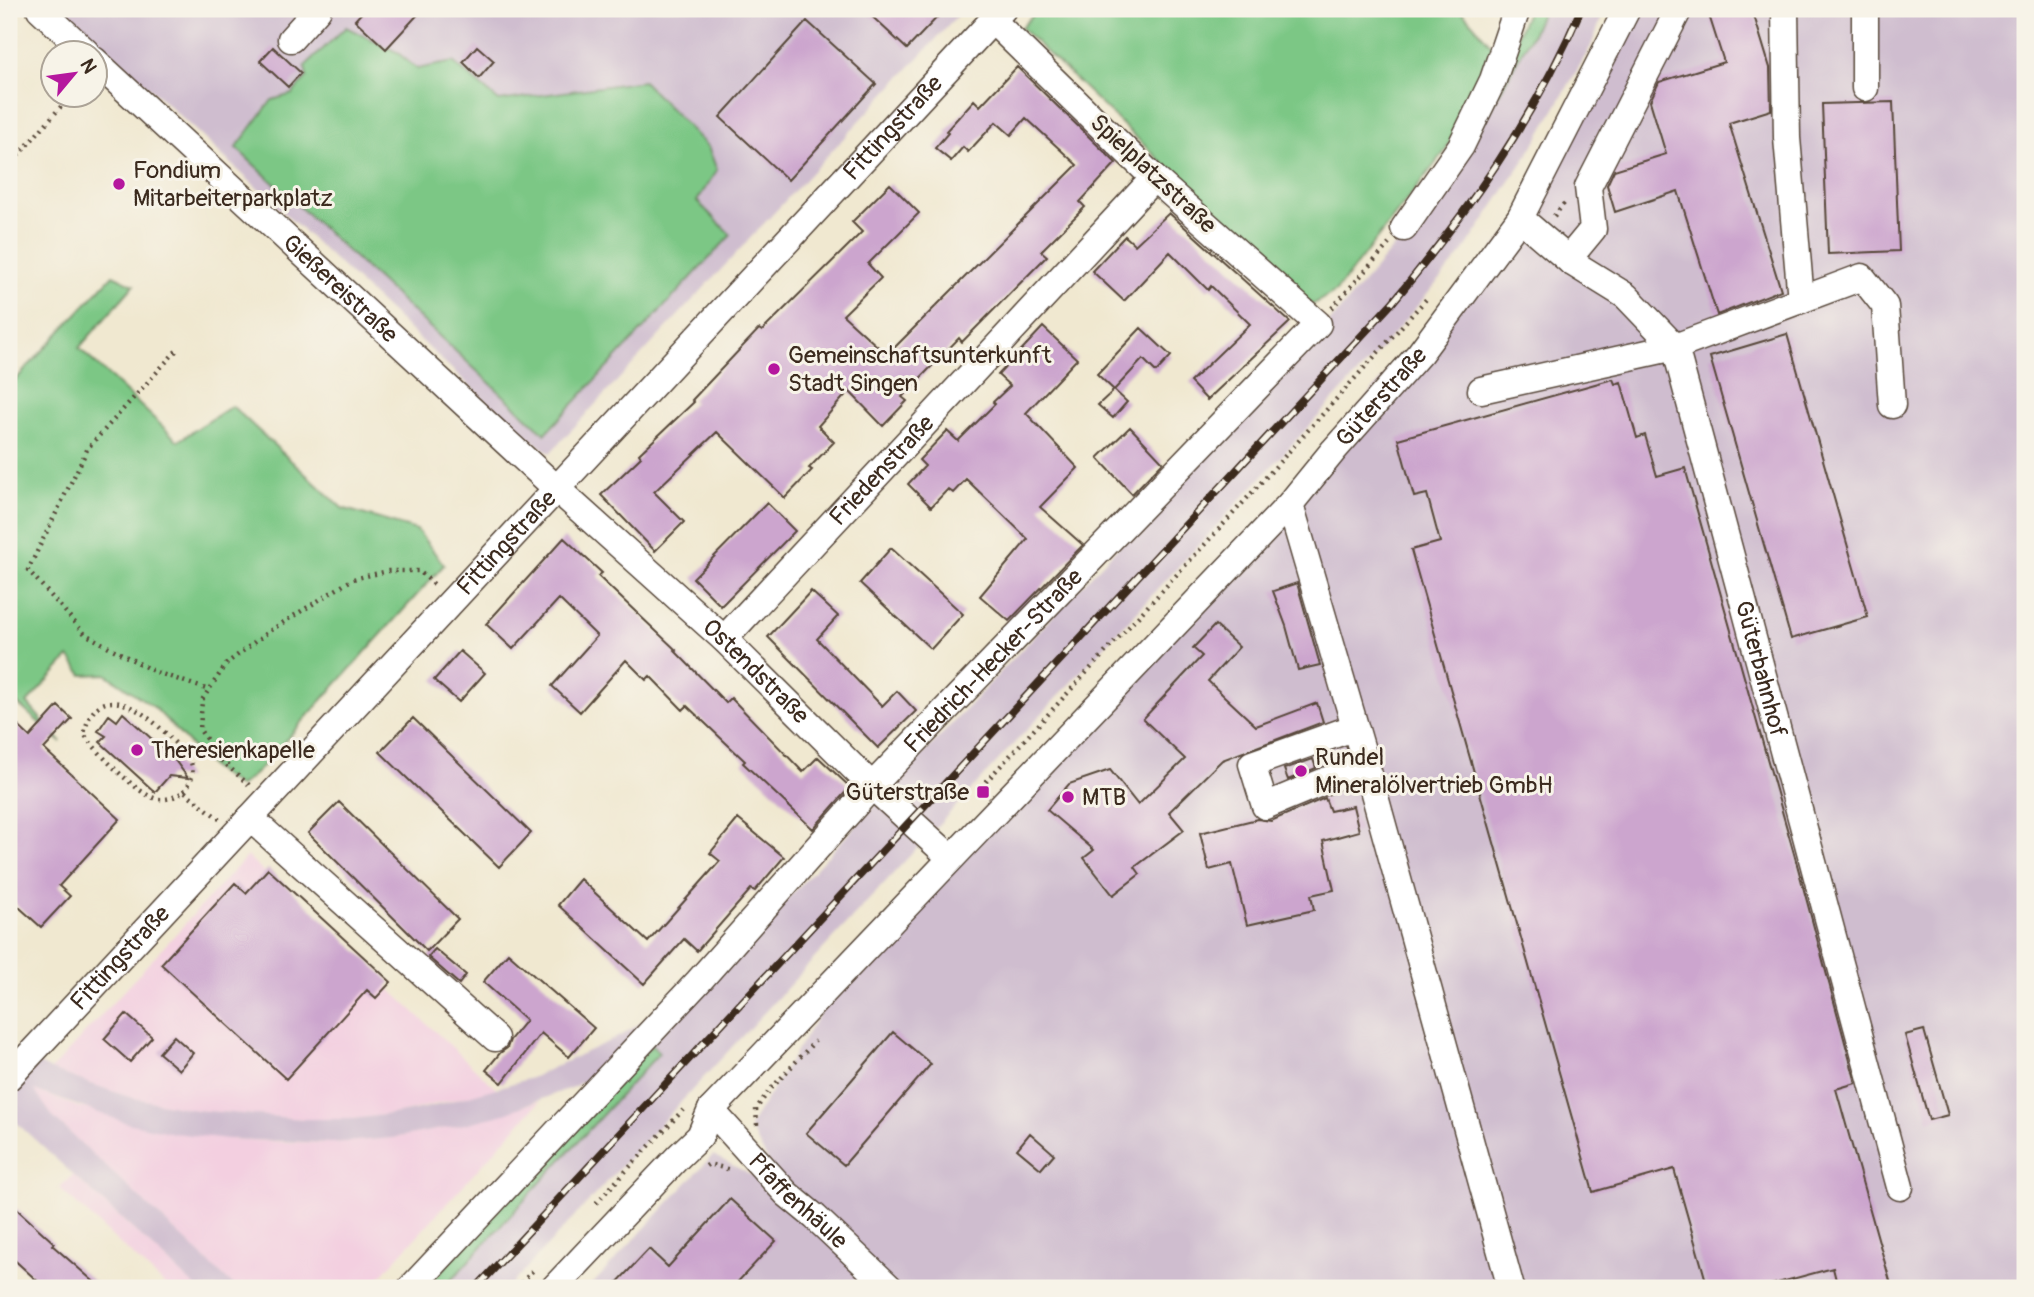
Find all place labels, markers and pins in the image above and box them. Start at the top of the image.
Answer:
place label: Fondium Mitarbeiterparkplatz [133,156,333,213]
marker: Fondium Mitarbeiterparkplatz [111,176,127,192]
place label: Gemeinschaftsunterkunft Stadt Singen [788,341,1052,398]
marker: Gemeinschaftsunterkunft Stadt Singen [766,361,782,377]
place label: Theresienkapelle [151,736,315,765]
marker: Theresienkapelle [129,742,145,758]
place label: Rundel Mineralölvertrieb GmbH [1315,743,1553,800]
marker: Rundel Mineralölvertrieb GmbH [1293,763,1309,779]
place label: Güterstraße [846,778,969,807]
place label: MTB [1082,783,1126,812]
marker: Güterstraße [975,784,991,800]
marker: MTB [1060,789,1076,805]

